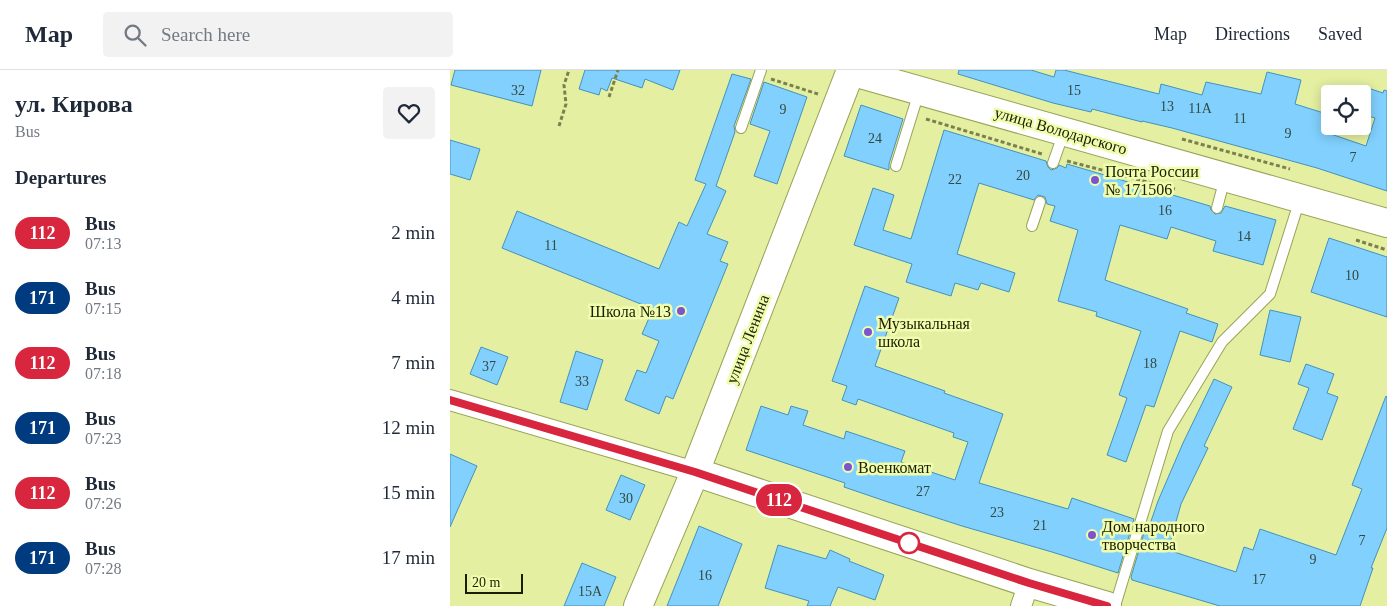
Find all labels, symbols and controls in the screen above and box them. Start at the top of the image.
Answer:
search box [103,12,453,57]
text: Map [25,21,73,47]
icon: search [121,21,149,49]
text: Search here [161,24,250,45]
text: Map [1154,24,1187,44]
text: Directions [1215,24,1290,44]
text: Saved [1318,24,1362,44]
house number: 32 [511,83,525,98]
house number: 15 [1067,83,1081,98]
map controls [1321,85,1371,135]
button: locate [1321,85,1371,135]
button: heart [383,87,435,139]
text: ул. Кирова [15,91,133,117]
house number: 13 [1160,99,1174,114]
house number: 11А [1188,101,1213,116]
house number: 9 [780,102,787,117]
street label: улица Володарского [992,103,1129,158]
house number: 11 [1233,111,1247,126]
text: Bus [15,123,40,140]
house number: 9 [1285,126,1292,141]
house number: 24 [868,131,882,146]
house number: 7 [1350,150,1357,165]
place label: Почта России № 171506 [1105,163,1199,198]
text: Departures [15,167,106,188]
house number: 20 [1016,168,1030,183]
house number: 22 [948,172,962,187]
marker: Почта России № 171506 [1089,174,1101,186]
house number: 16 [1158,203,1172,218]
text: Bus [85,213,116,234]
text: 2 min [391,222,435,243]
text: 112 [29,223,56,243]
house number: 14 [1237,229,1251,244]
text: 07:13 [85,235,121,252]
house number: 11 [544,238,558,253]
house number: 10 [1345,268,1359,283]
text: Bus [85,278,116,299]
text: 4 min [391,287,435,308]
text: 171 [29,288,56,308]
street label: улица Ленина [723,292,773,387]
text: 07:15 [85,300,121,317]
place label: Школа №13 [590,303,671,320]
marker: Школа №13 [675,305,687,317]
place label: Музыкальная школа [878,315,971,350]
marker: Музыкальная школа [862,326,874,338]
text: Bus [85,343,116,364]
text: 7 min [391,352,435,373]
text: 112 [29,353,56,373]
house number: 18 [1143,356,1157,371]
house number: 37 [482,359,496,374]
text: 07:18 [85,365,121,382]
house number: 33 [575,374,589,389]
text: Bus [85,408,116,429]
text: 12 min [382,417,435,438]
text: 171 [29,418,56,438]
text: 07:23 [85,430,121,447]
place label: Военкомат [858,459,931,476]
marker: Военкомат [842,461,854,473]
text: Bus [85,473,116,494]
text: 15 min [382,482,435,503]
text: 112 [29,483,56,503]
line badge: 112 [750,484,808,516]
house number: 27 [916,484,930,499]
text: 112 [766,490,792,510]
house number: 30 [619,491,633,506]
text: 07:26 [85,495,121,512]
house number: 23 [990,505,1004,520]
house number: 21 [1033,518,1047,533]
place label: Дом народного творчества [1102,518,1205,554]
marker: Дом народного творчества [1086,529,1098,541]
unlabelled marker [898,532,920,554]
house number: 7 [1359,533,1366,548]
text: Bus [85,538,116,559]
text: 17 min [382,547,435,568]
text: 171 [29,548,56,568]
house number: 9 [1310,552,1317,567]
text: 07:28 [85,560,121,577]
house number: 16 [698,568,712,583]
scale bar [465,571,522,594]
house number: 17 [1252,572,1266,587]
text: 20 m [472,575,500,590]
house number: 15А [578,584,603,599]

